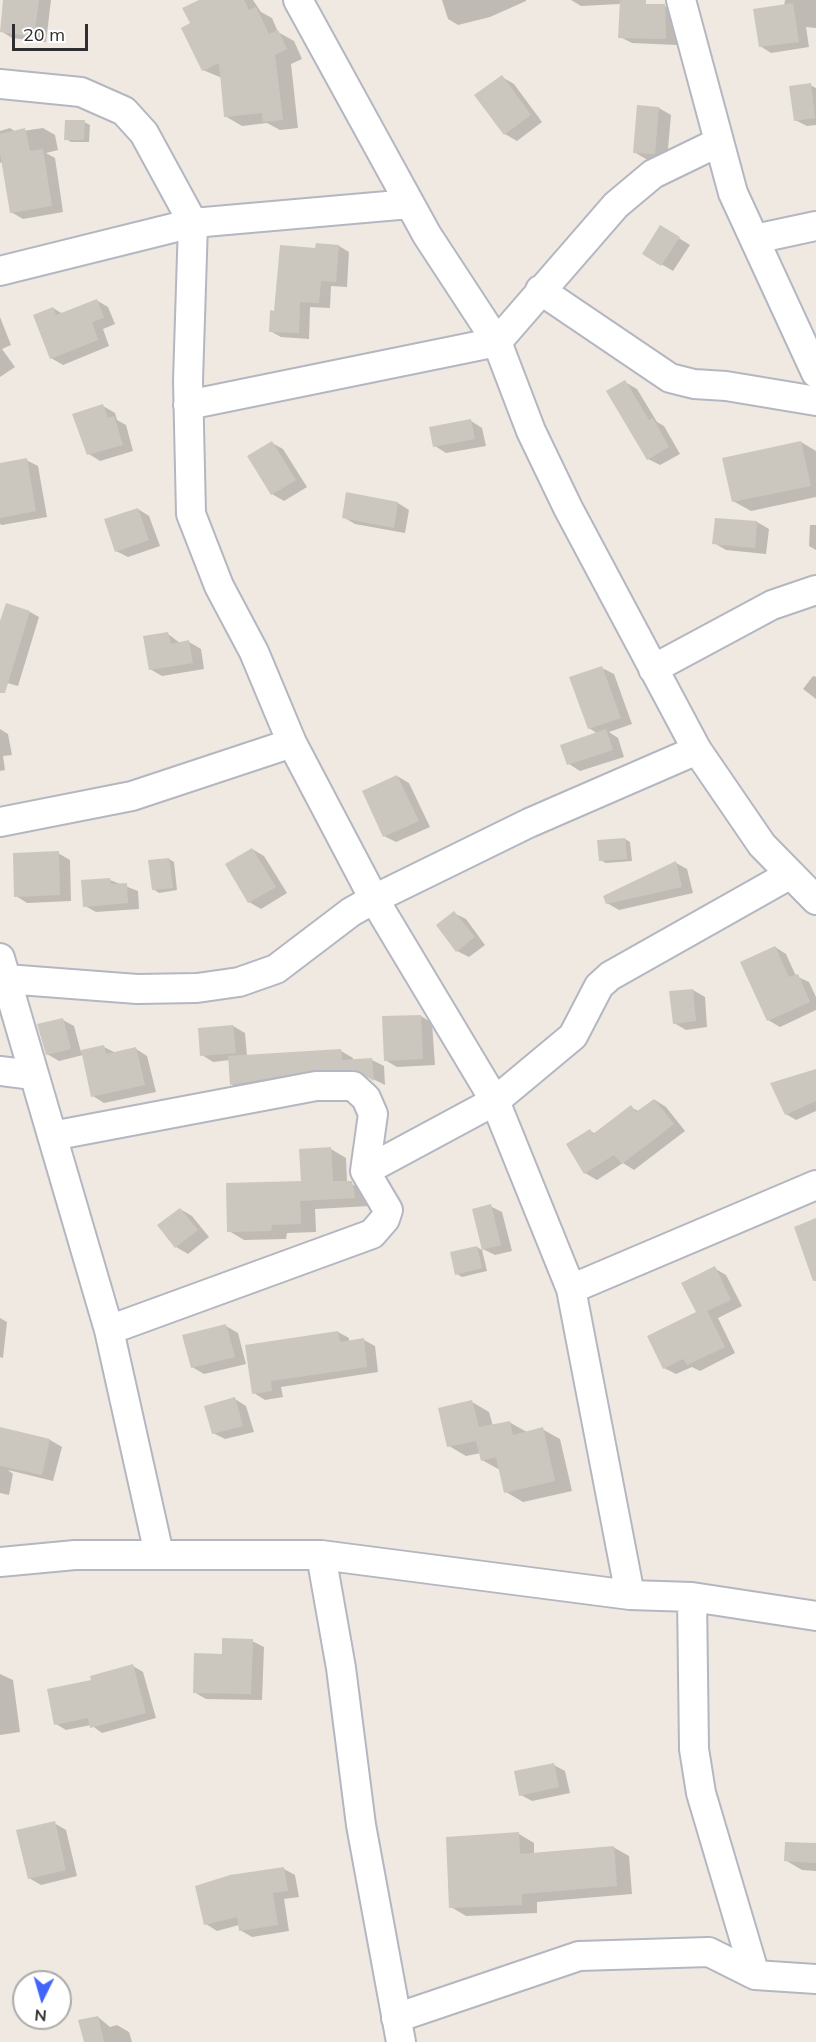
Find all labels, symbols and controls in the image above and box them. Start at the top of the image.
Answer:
scale bar [15,12,92,50]
text: 20 m [23,23,65,46]
north arrow [12,1970,72,2030]
text: N [34,2005,48,2026]

